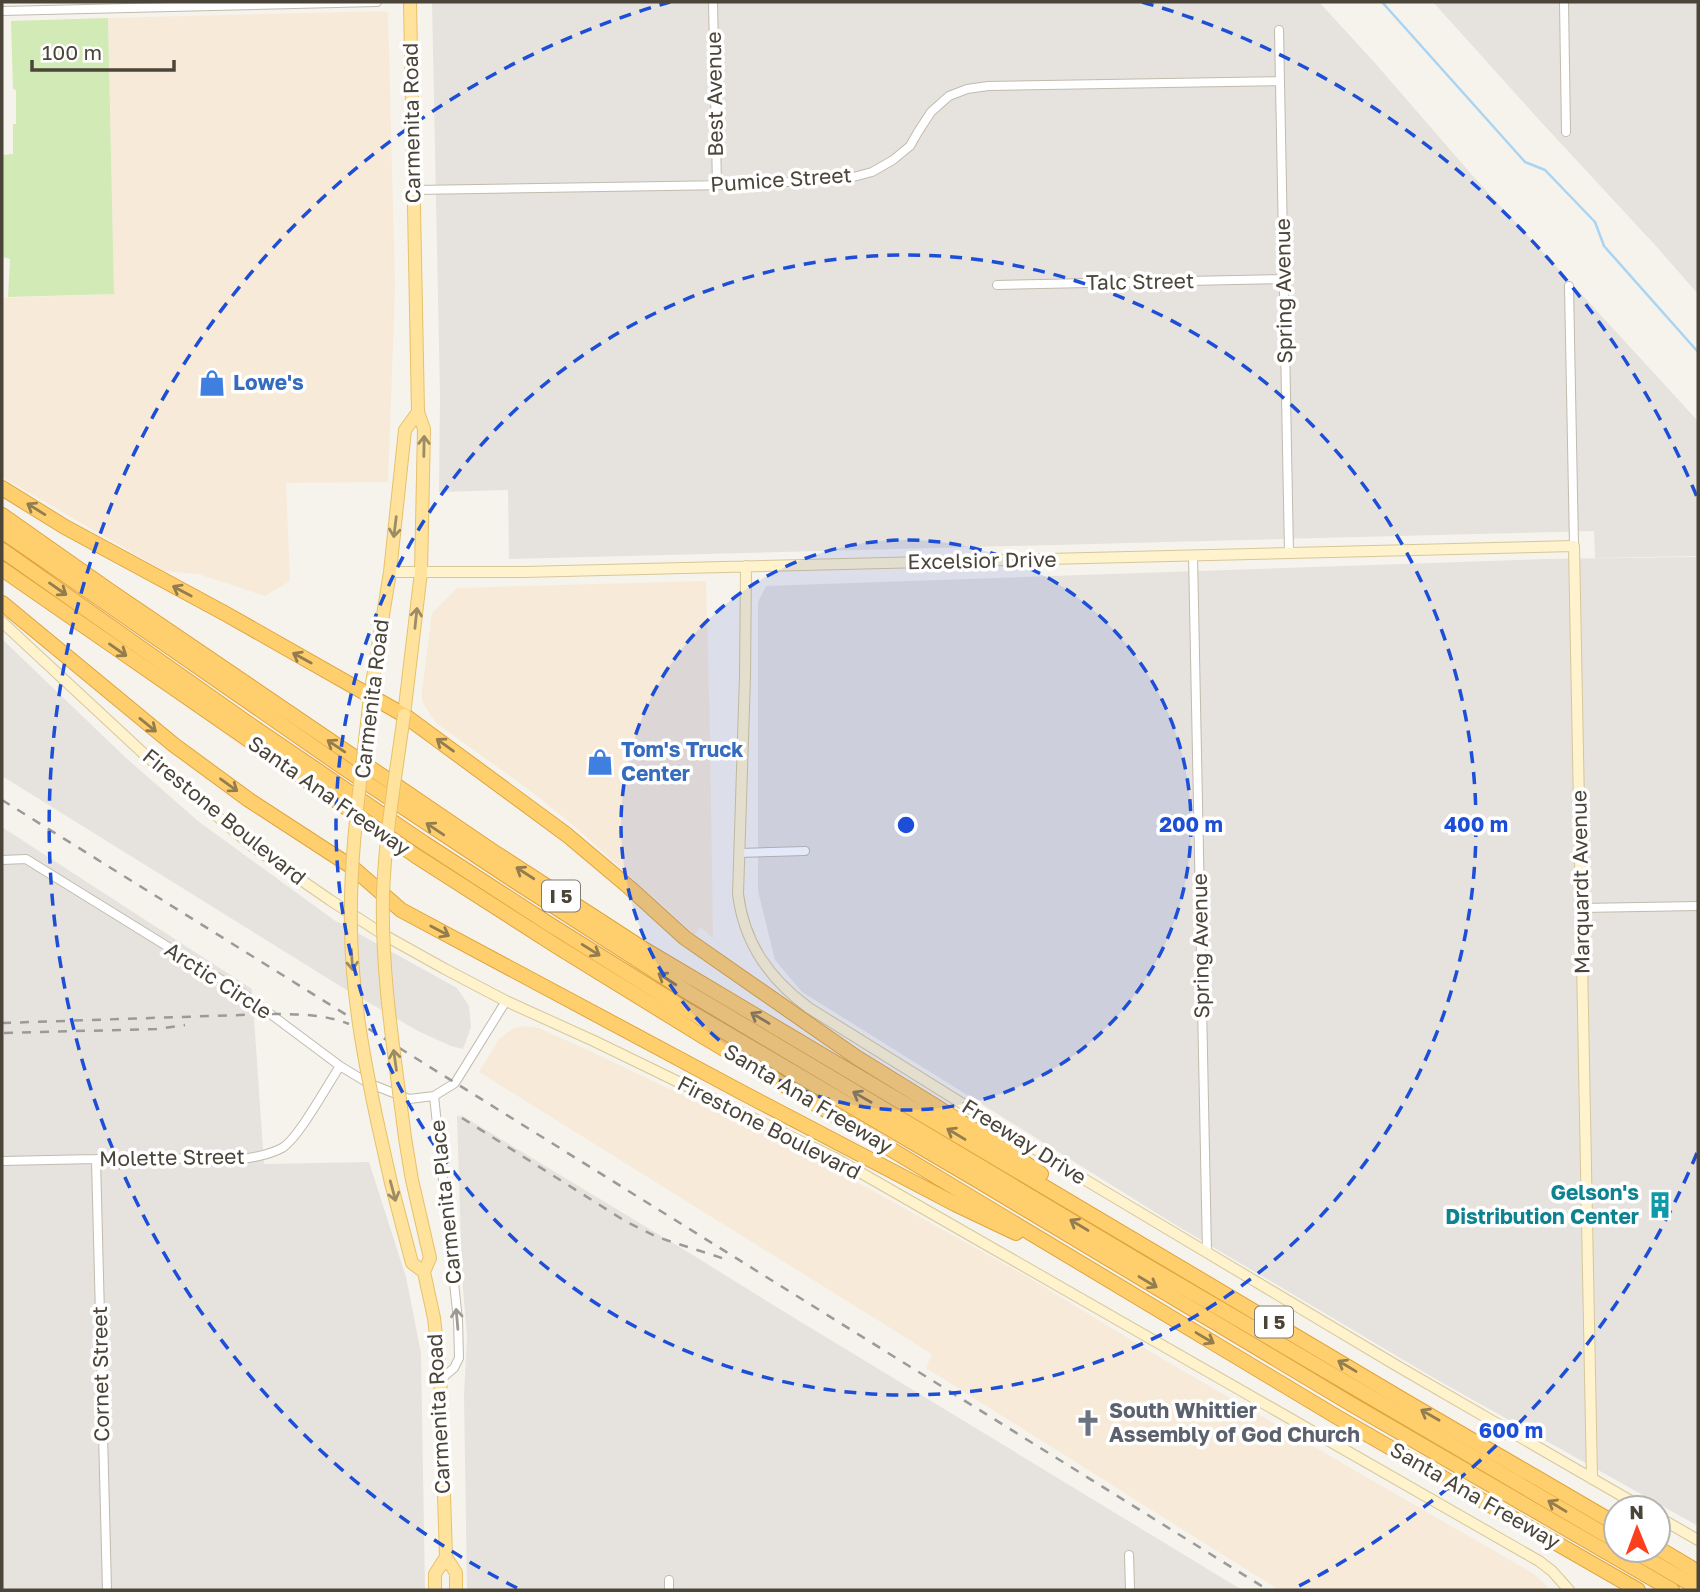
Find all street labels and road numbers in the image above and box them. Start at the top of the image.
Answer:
street label: Best Avenue [700,31,728,157]
street label: Carmenita Road [397,42,425,204]
street label: Pumice Street [709,161,853,197]
street label: Spring Avenue [1269,218,1297,364]
street label: Talc Street [1086,267,1194,295]
street label: Excelsior Drive [907,546,1057,574]
street label: Carmenita Road [348,618,394,780]
street label: Santa Ana Freeway [243,729,416,861]
street label: Firestone Boulevard [138,742,311,890]
street label: Marquardt Avenue [1565,790,1595,974]
street label: Spring Avenue [1186,873,1214,1019]
road number: I 5 [542,880,580,912]
street label: Arctic Circle [160,936,277,1024]
street label: Santa Ana Freeway [720,1038,898,1159]
street label: Firestone Boulevard [673,1070,865,1185]
street label: Freeway Drive [958,1093,1092,1190]
street label: Carmenita Place [423,1119,467,1286]
street label: Molette Street [99,1143,245,1171]
street label: Cornet Street [86,1306,114,1442]
road number: I 5 [1255,1306,1293,1338]
street label: Carmenita Road [421,1333,455,1495]
street label: Santa Ana Freeway [1386,1436,1565,1555]

